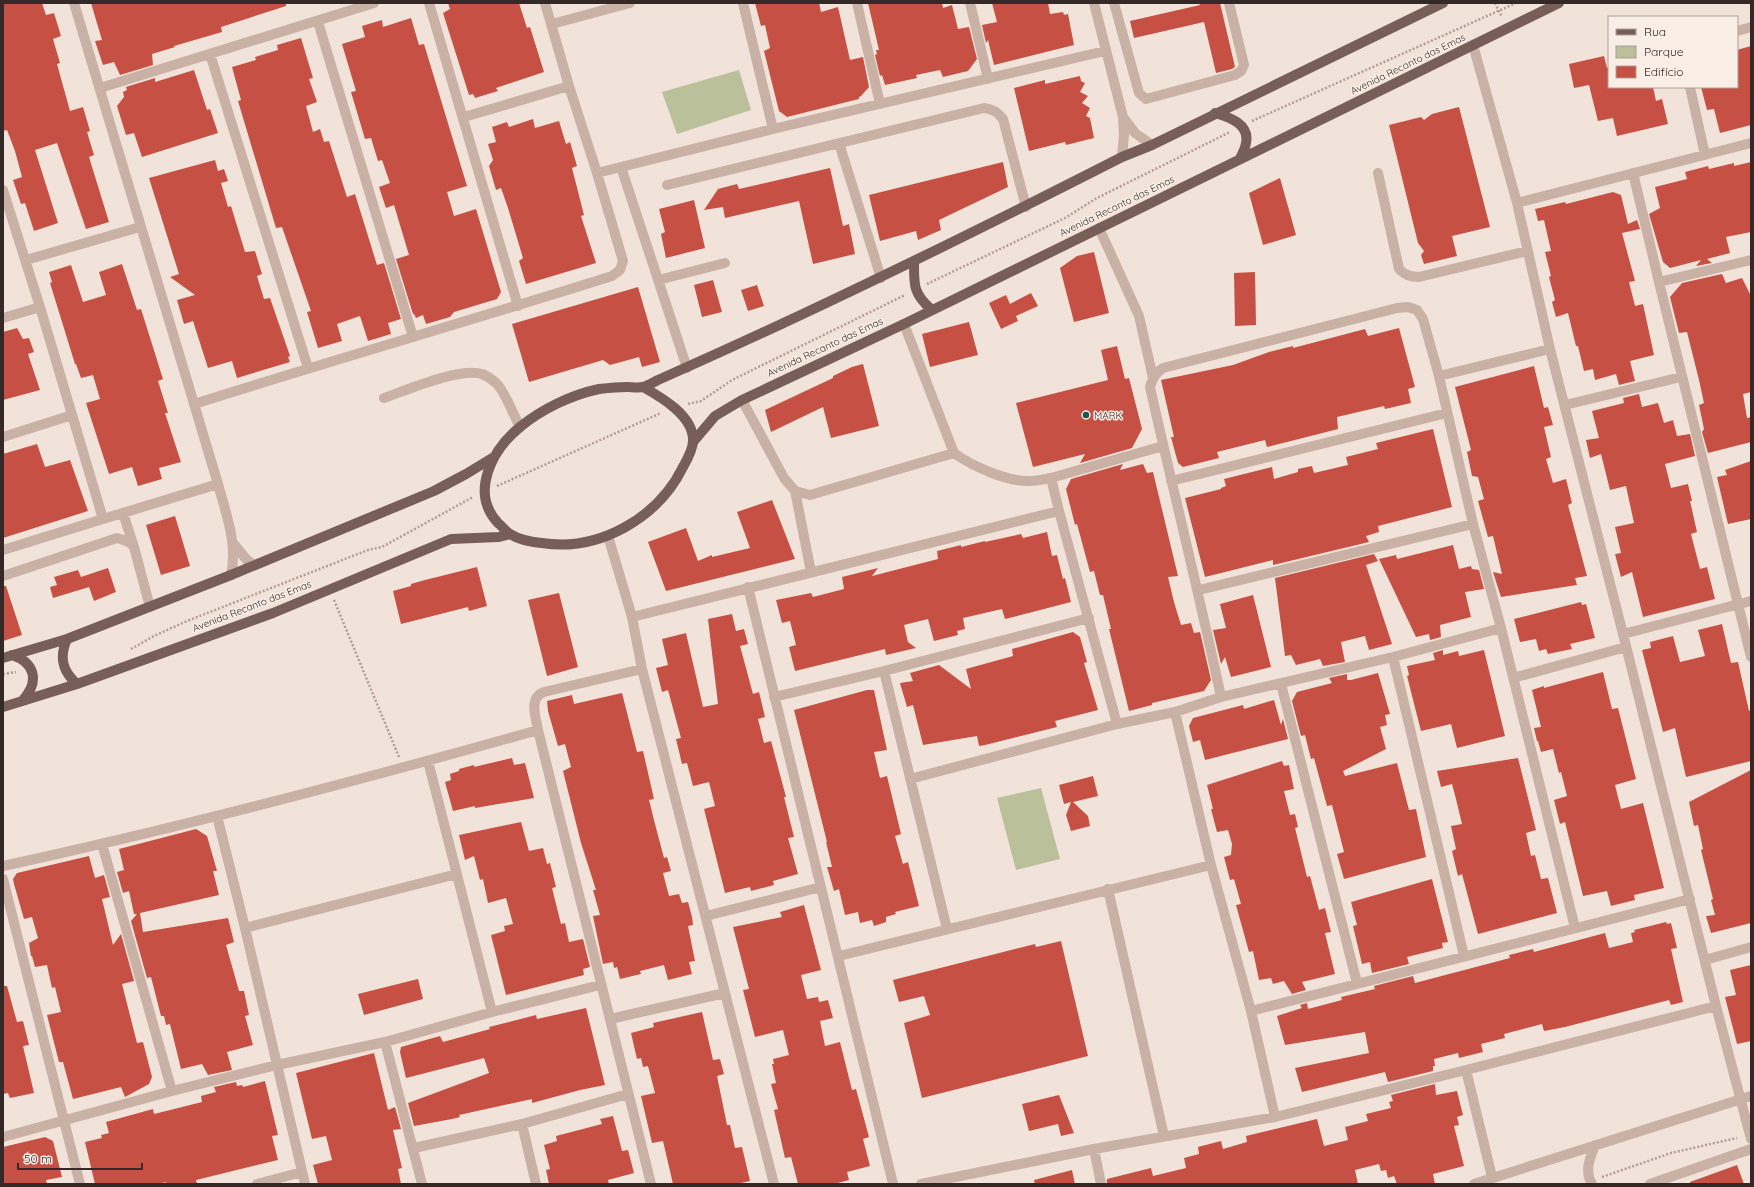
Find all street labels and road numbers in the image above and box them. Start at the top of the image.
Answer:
street label: Avenida Recanto das Emas [1348,30,1468,98]
street label: Avenida Recanto das Emas [1057,172,1177,240]
street label: Avenida Recanto das Emas [765,314,885,380]
street label: Avenida Recanto das Emas [191,577,314,635]

